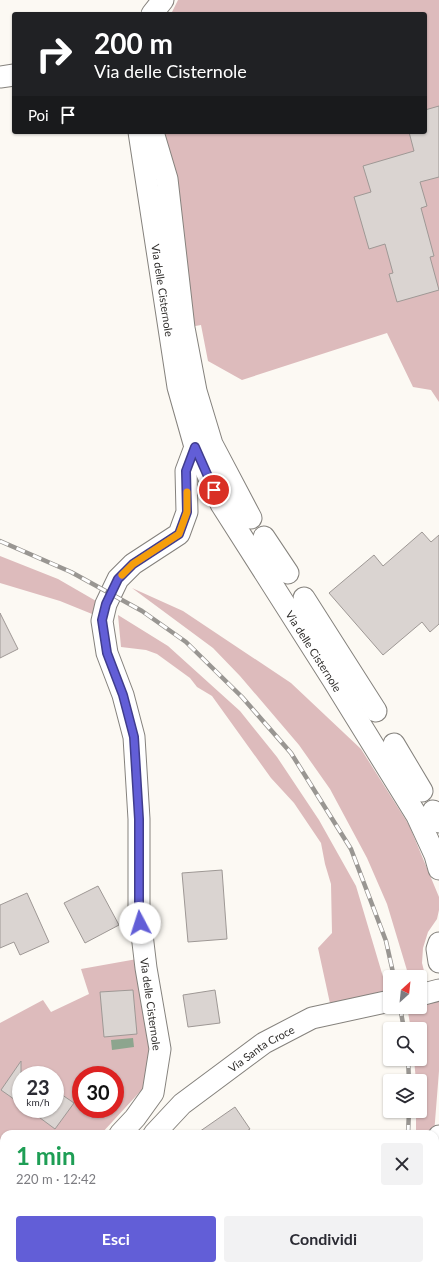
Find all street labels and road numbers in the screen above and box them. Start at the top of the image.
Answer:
street label: Via delle Cisternole [150,243,177,338]
street label: Via delle Cisternole [284,608,345,694]
street label: Via delle Cisternole [138,957,164,1051]
street label: Via Santa Croce [225,1022,296,1074]

